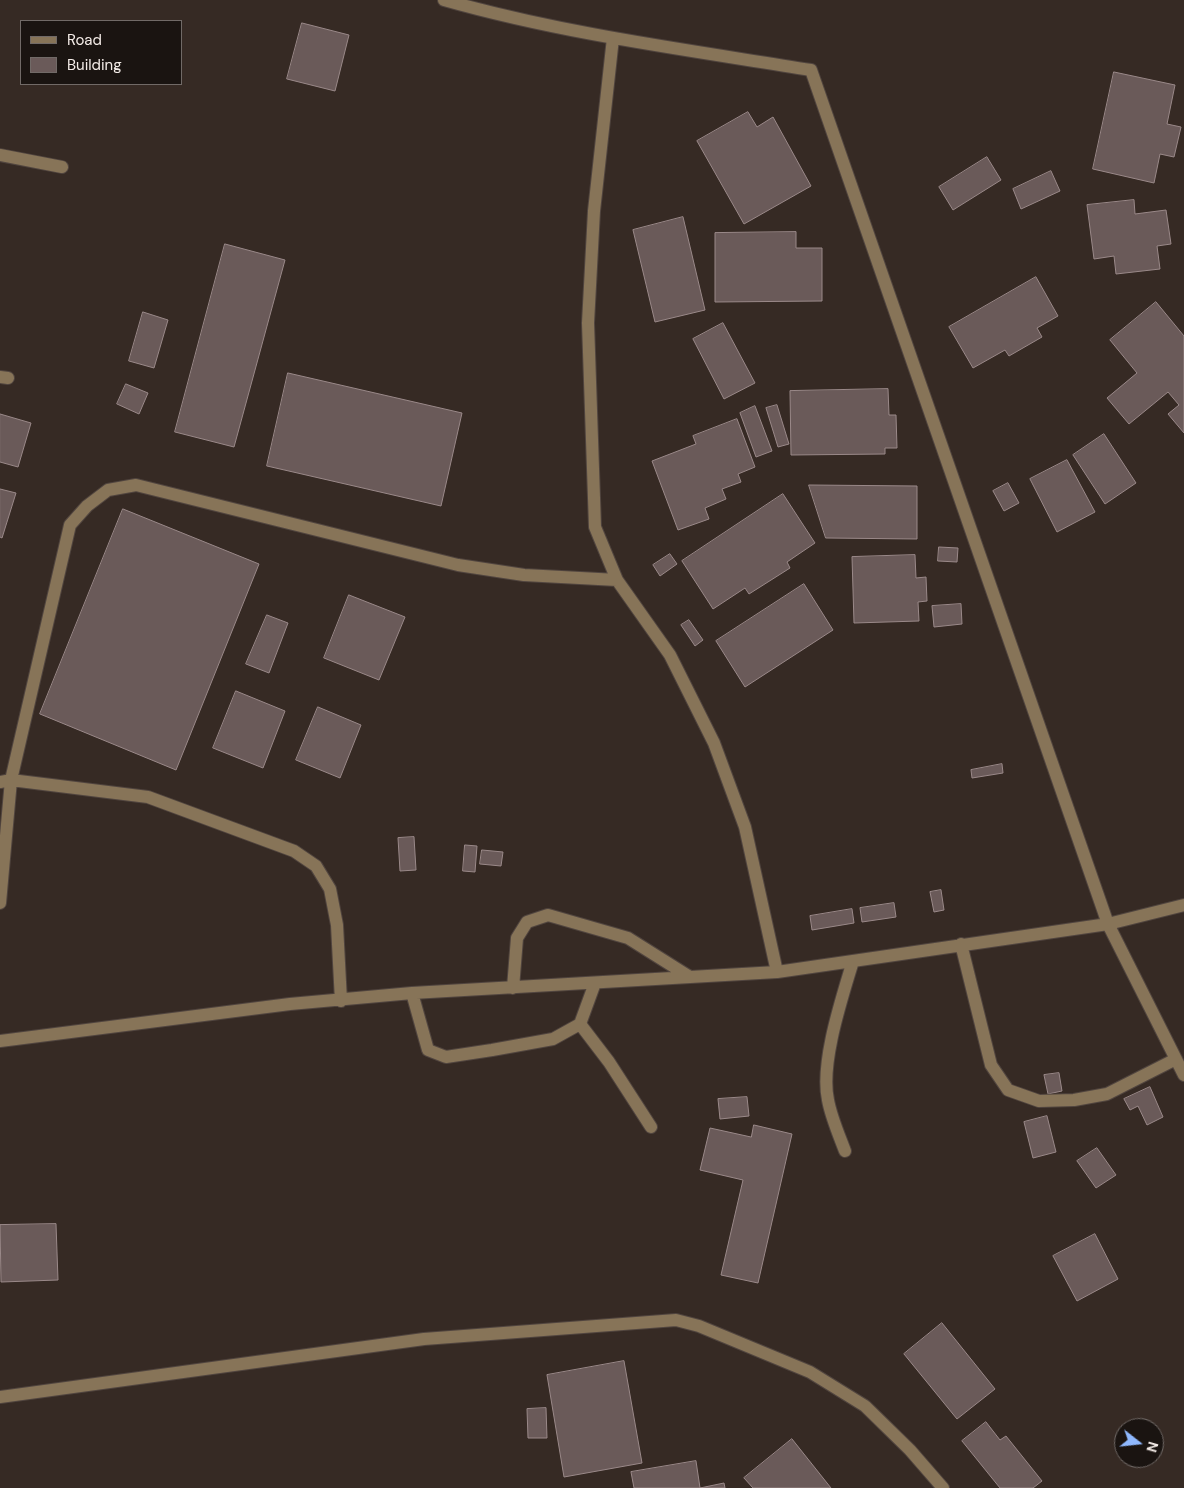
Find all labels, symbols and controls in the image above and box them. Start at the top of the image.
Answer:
legend [20,20,182,85]
text: Road [67,30,102,50]
text: Building [67,55,122,75]
north arrow [1114,1418,1164,1468]
text: N [1142,1439,1163,1454]

